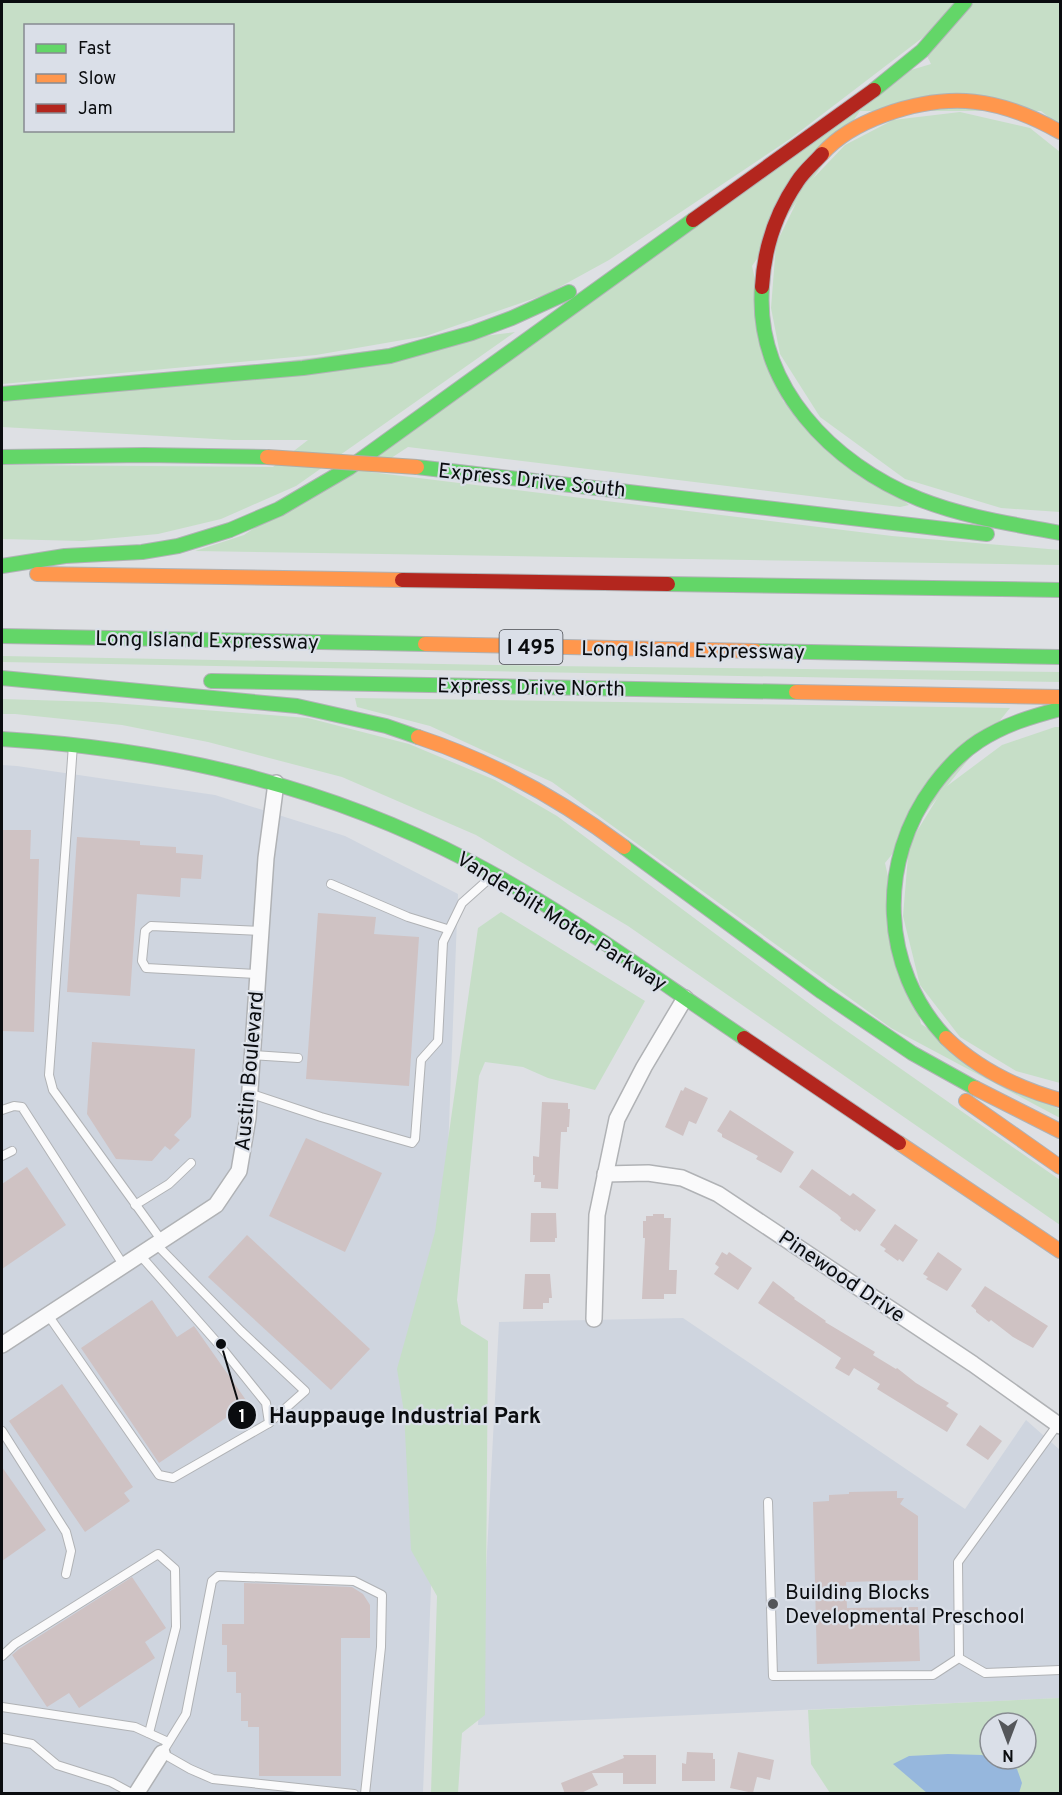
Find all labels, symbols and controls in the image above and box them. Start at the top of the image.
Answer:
legend [24,24,234,132]
text: Fast [78,38,111,61]
text: Slow [78,68,116,91]
text: Jam [78,98,113,121]
street label: Express Drive South [437,458,627,505]
street label: Long Island Expressway [95,626,319,657]
road number: I 495 [500,630,562,664]
street label: Long Island Expressway [581,636,805,667]
street label: Express Drive North [437,673,625,704]
street label: Vanderbilt Motor Parkway [451,846,672,998]
street label: Austin Boulevard [230,990,271,1152]
street label: Pinewood Drive [773,1225,910,1330]
callout: Hauppauge Industrial Park [227,1395,553,1435]
text: Hauppauge Industrial Park [269,1404,541,1431]
text: 1 [238,1406,246,1429]
place label: Building Blocks Developmental Preschool [785,1580,1025,1631]
marker: Building Blocks Developmental Preschool [766,1597,780,1611]
north arrow [978,1711,1038,1771]
text: N [1002,1744,1014,1764]

